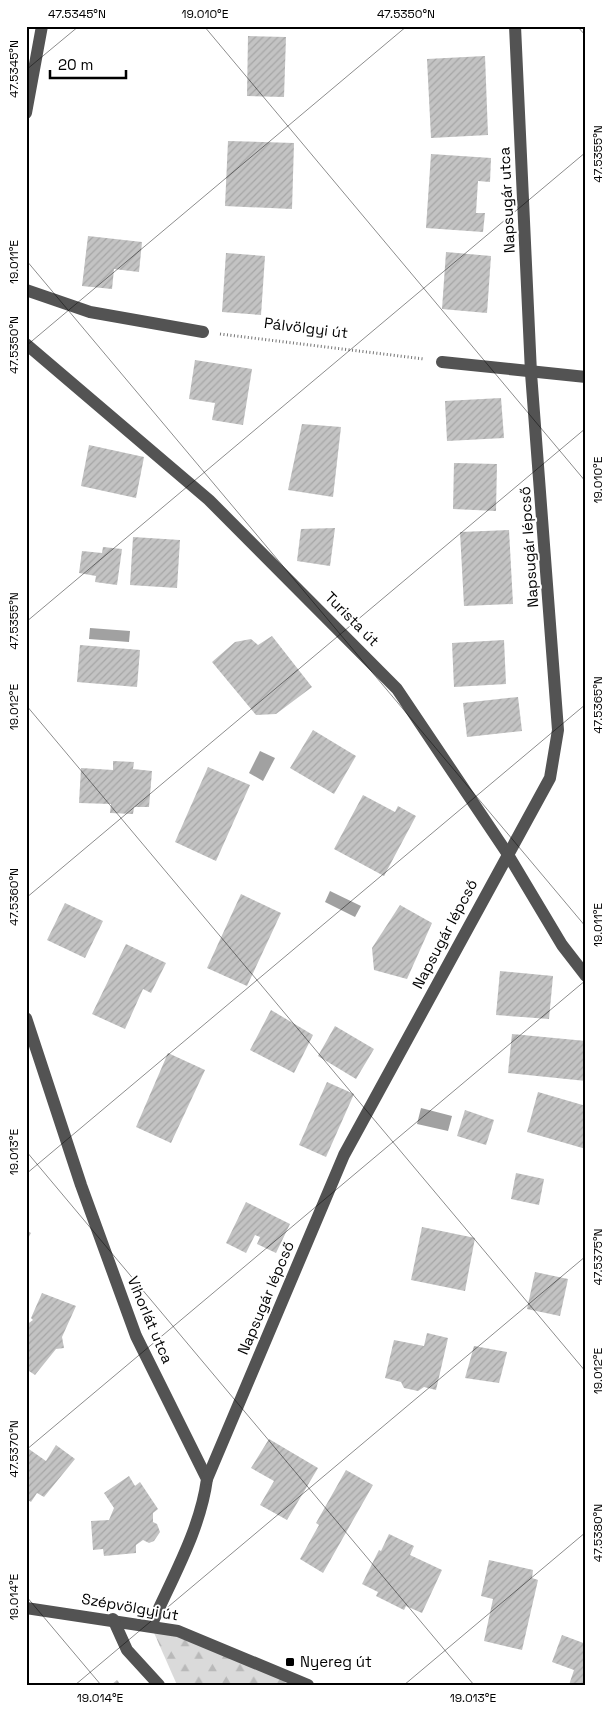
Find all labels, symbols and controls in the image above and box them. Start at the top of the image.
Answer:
text: 47.5345°N [48,6,106,22]
text: 19.010°E [182,6,229,22]
text: 47.5350°N [377,6,435,22]
text: 47.5345°N [6,40,22,98]
scale bar [50,48,126,80]
text: 20 m [58,55,93,74]
text: 47.5355°N [590,125,606,183]
street label: Napsugár utca [494,146,519,254]
text: 19.011°E [6,240,22,284]
street label: Pálvölgyi út [263,313,349,342]
text: 47.5350°N [6,316,22,374]
text: 19.010°E [590,456,606,503]
street label: Napsugár lépcső [515,486,542,608]
street label: Turista út [321,587,384,650]
text: 47.5355°N [6,592,22,650]
text: 47.5365°N [590,676,606,734]
text: 19.012°E [6,684,22,730]
text: 47.5360°N [6,868,22,926]
street label: Napsugár lépcső [408,876,481,992]
text: 19.011°E [590,903,606,947]
text: 19.013°E [6,1129,22,1175]
text: 47.5375°N [590,1228,606,1286]
street label: Napsugár lépcső [233,1238,298,1357]
street label: Vihorlát utca [124,1273,178,1367]
text: 19.012°E [590,1348,606,1394]
text: 47.5370°N [6,1420,22,1478]
text: 47.5380°N [590,1504,606,1562]
text: 19.014°E [6,1573,22,1620]
street label: Szépvölgyi út [80,1589,180,1624]
place label: Nyereg út [300,1652,372,1671]
marker: Nyereg út [284,1656,296,1668]
text: 19.014°E [77,1690,124,1706]
text: 19.013°E [450,1690,496,1706]

